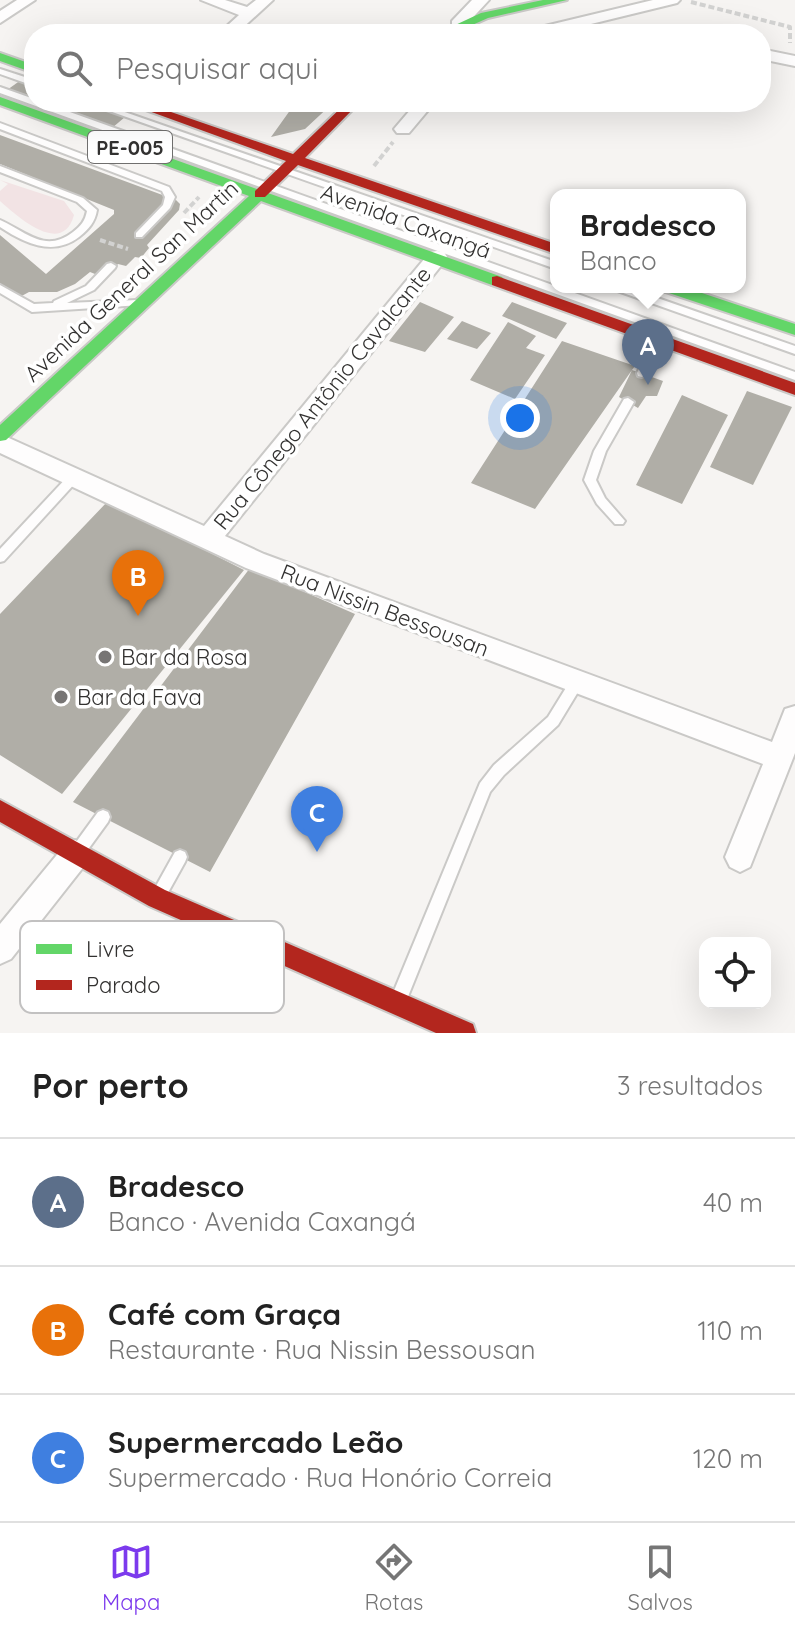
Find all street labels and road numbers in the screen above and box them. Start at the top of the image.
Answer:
road number: PE-005 [88,131,172,163]
street label: Avenida General San Martin [18,174,244,388]
street label: Avenida Caxangá [317,177,495,265]
street label: Rua Cônego Antônio Cavalcante [207,261,437,535]
street label: Rua Nissin Bessousan [277,557,493,663]

